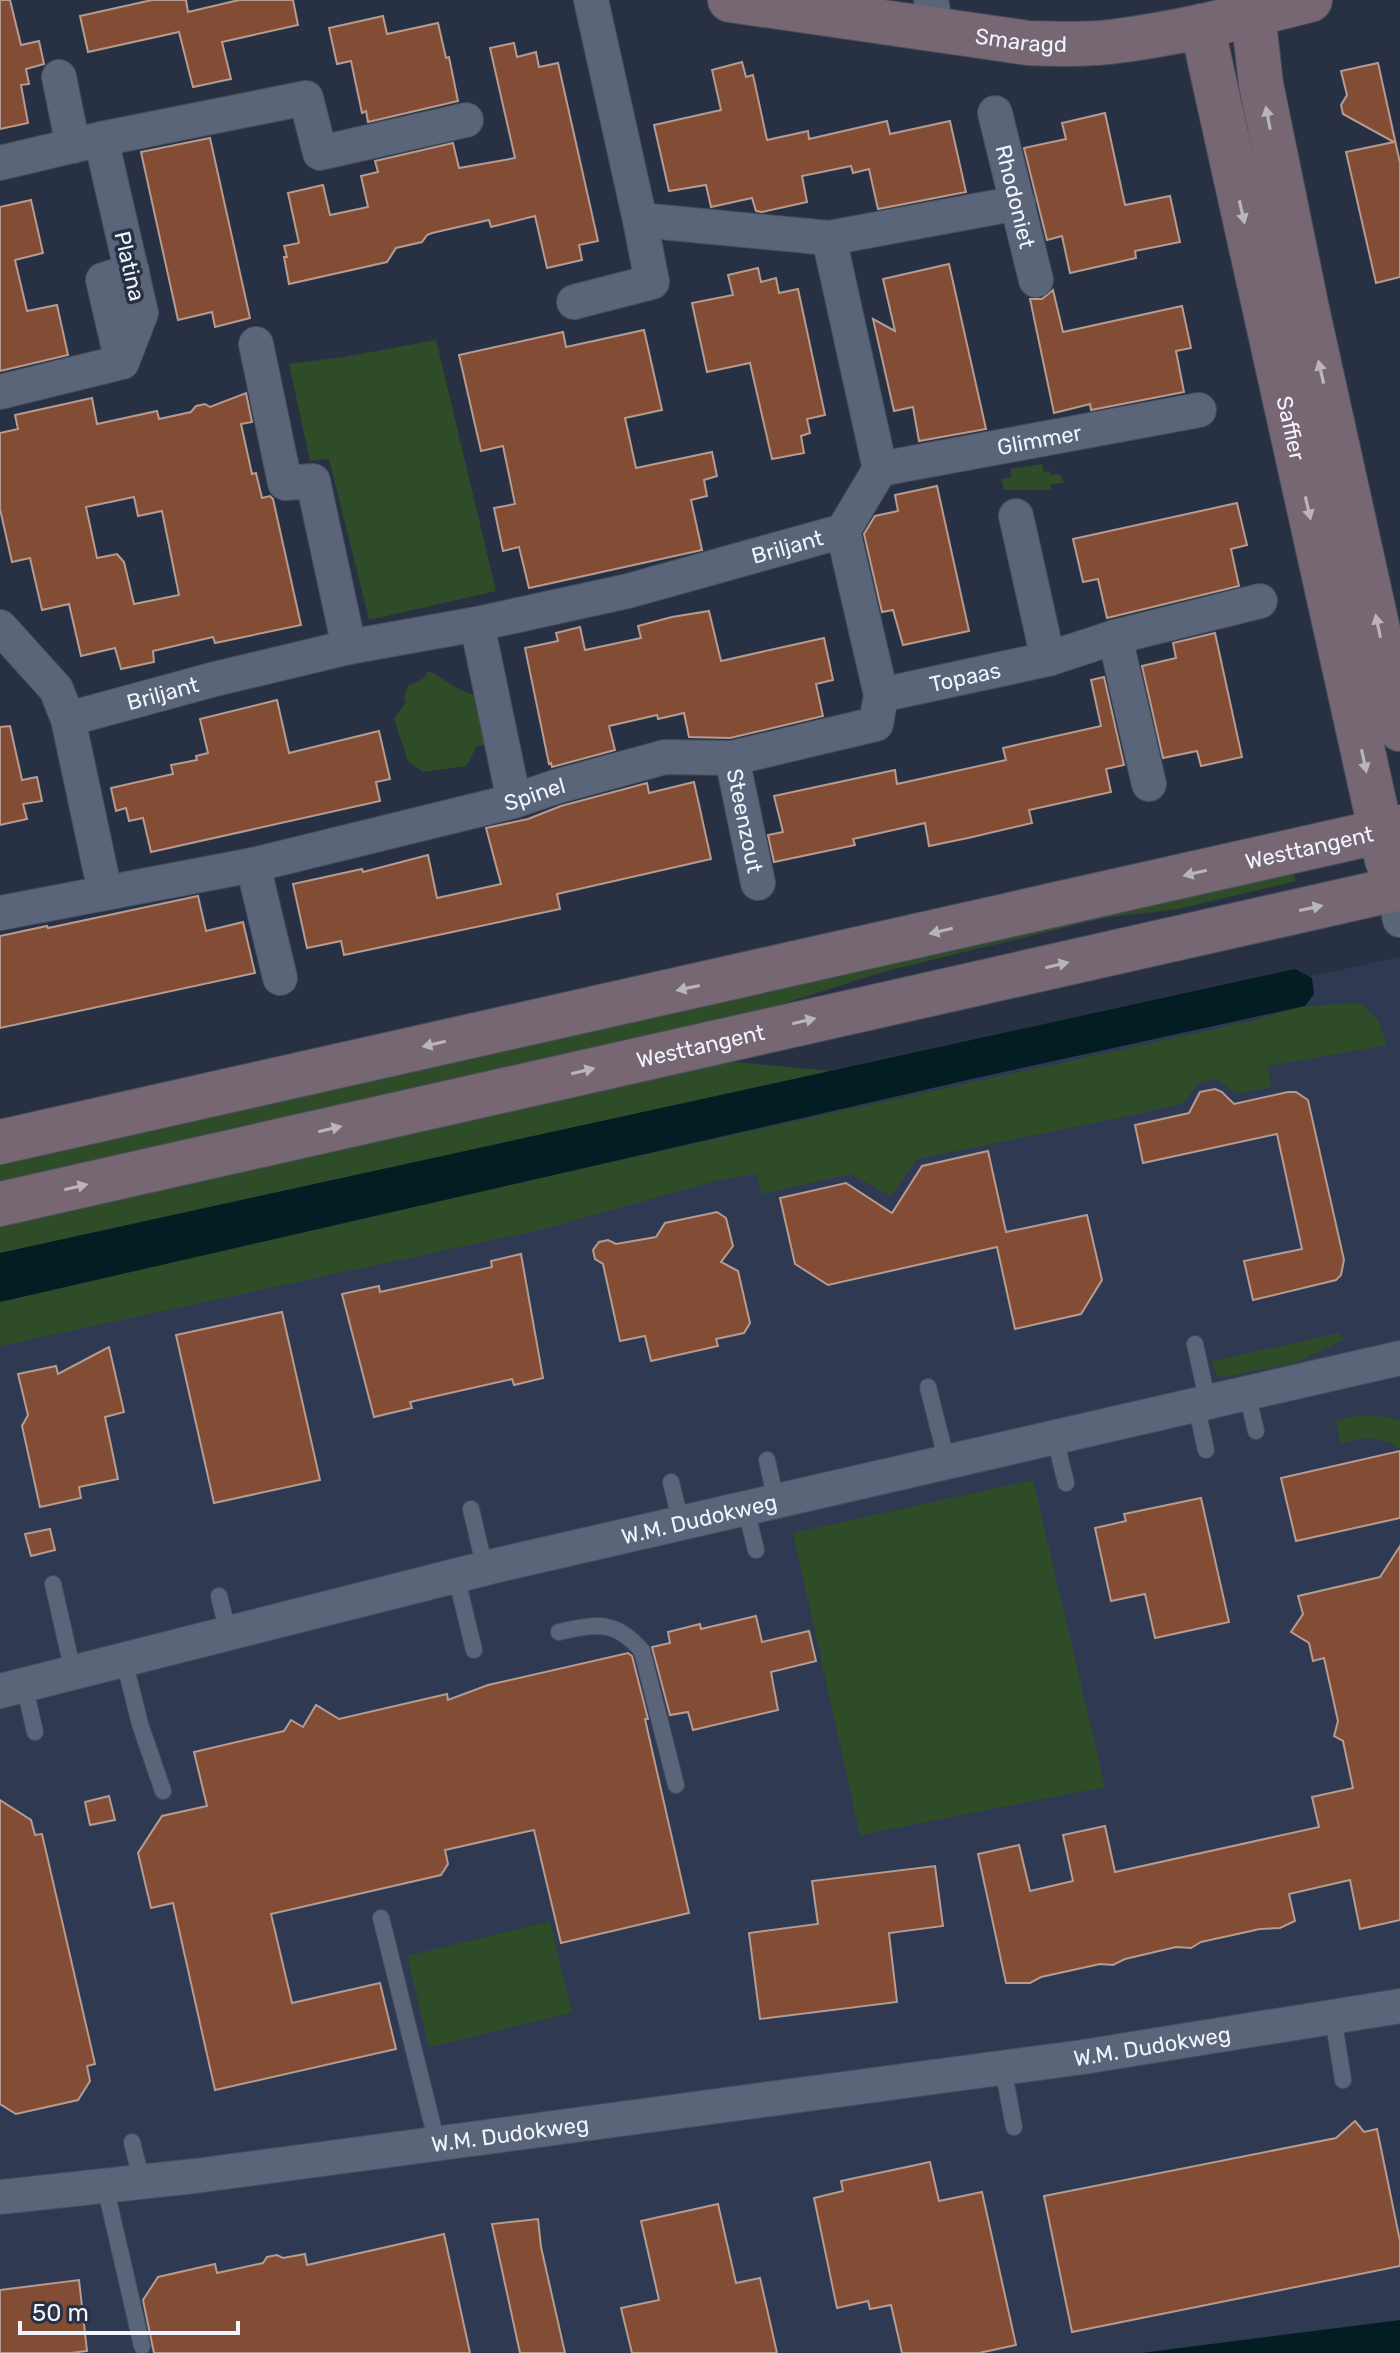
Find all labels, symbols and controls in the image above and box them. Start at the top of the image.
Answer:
street label: Smaragd [973,23,1067,58]
one-way arrow [1261,105,1274,130]
street label: Rhodoniet [989,142,1041,252]
one-way arrow [1236,200,1249,225]
street label: Platina [108,229,151,304]
one-way arrow [1315,359,1327,384]
street label: Saffier [1270,394,1311,464]
street label: Glimmer [995,419,1084,461]
one-way arrow [1302,495,1315,520]
street label: Briljant [748,524,827,570]
one-way arrow [1371,613,1383,638]
street label: Topaas [927,657,1003,698]
street label: Briljant [124,671,202,716]
one-way arrow [1358,749,1371,774]
street label: Steenzout [721,766,769,876]
street label: Spinel [501,772,568,817]
street label: Westtangent [1243,820,1376,875]
one-way arrow [1182,867,1207,880]
one-way arrow [1299,901,1324,914]
one-way arrow [929,925,954,938]
one-way arrow [1045,958,1070,971]
one-way arrow [675,982,700,995]
one-way arrow [791,1014,816,1027]
street label: Westtangent [634,1019,768,1074]
one-way arrow [421,1038,446,1051]
one-way arrow [571,1064,596,1077]
one-way arrow [317,1122,342,1135]
one-way arrow [64,1180,89,1193]
street label: W.M. Dudokweg [619,1488,780,1550]
street label: W.M. Dudokweg [1072,2020,1233,2072]
street label: W.M. Dudokweg [430,2110,591,2158]
scale bar [20,2285,238,2335]
text: 50 m [32,2299,89,2327]

